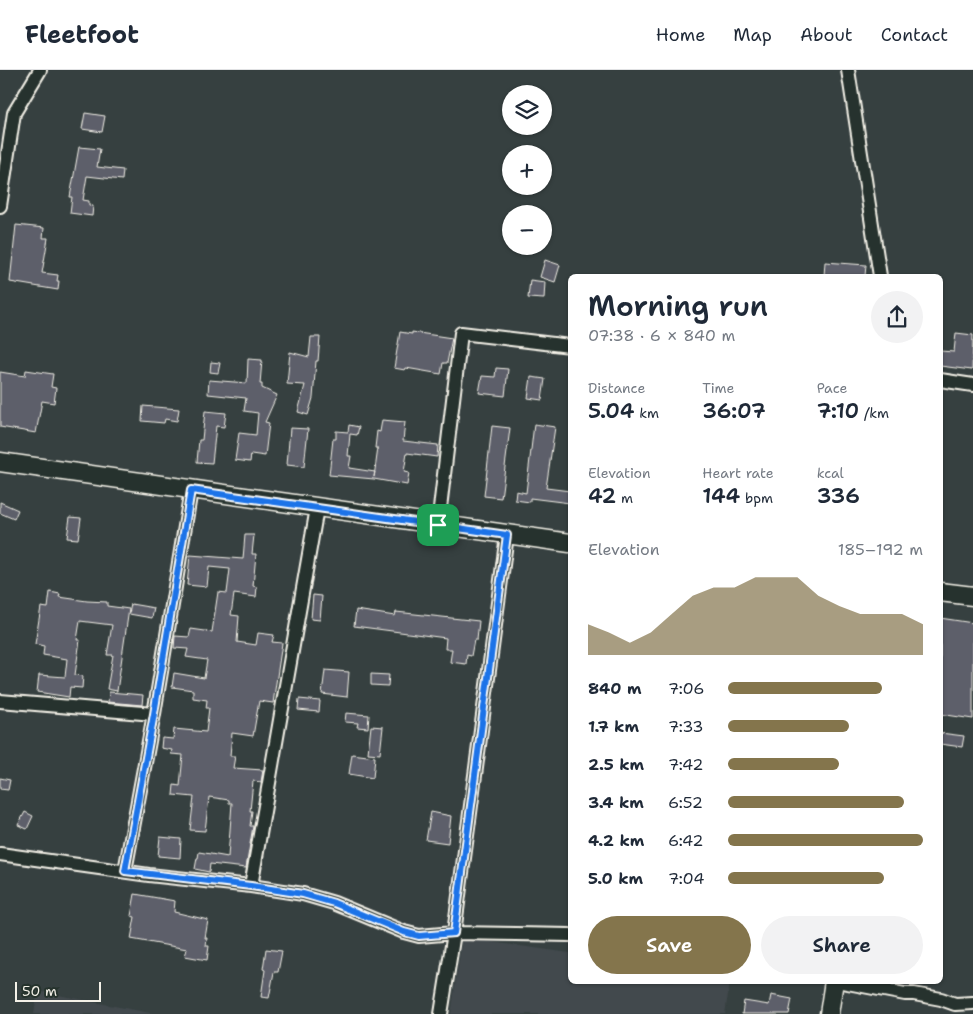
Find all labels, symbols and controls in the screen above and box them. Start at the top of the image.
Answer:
text: Fleetfoot [25,19,139,51]
text: Home [656,23,705,47]
text: Map [733,23,772,47]
text: About [800,23,853,47]
text: Contact [881,23,948,47]
map controls [502,85,552,255]
button: layers [502,85,552,135]
button: + [502,145,552,195]
button: − [502,205,552,255]
text: Morning run [588,287,768,325]
button: share [871,291,923,343]
text: 07:38 · 6 × 840 m [588,325,735,346]
text: Distance [588,379,645,397]
text: Time [702,379,734,397]
text: Pace [817,379,847,397]
text: 5.04 [588,397,634,425]
text: 36:07 [702,397,766,425]
text: 7:10 [817,397,859,425]
text: km [634,404,659,422]
text: /km [859,404,889,422]
text: Elevation [588,464,651,482]
text: Heart rate [702,464,774,482]
text: kcal [817,464,844,482]
text: 42 [588,482,616,510]
text: 144 [702,482,740,510]
text: 336 [817,482,860,510]
text: m [616,489,633,507]
text: bpm [740,489,773,507]
pin [417,504,459,546]
icon: arrive [424,511,452,539]
text: Elevation [588,539,660,560]
text: 185–192 m [838,539,923,560]
text: 840 m [588,678,641,699]
text: 7:06 [668,678,705,699]
text: 1.7 km [588,716,639,737]
text: 7:33 [668,716,704,737]
text: 2.5 km [588,754,644,775]
text: 7:42 [668,754,703,775]
text: 3.4 km [588,792,644,813]
text: 6:52 [668,792,703,813]
text: 4.2 km [588,830,644,851]
text: 6:42 [668,830,703,851]
text: 5.0 km [588,868,643,889]
text: 7:04 [668,868,704,889]
button: Save [588,916,751,974]
button: Share [761,916,923,974]
scale bar [15,979,101,1002]
text: 50 m [22,982,57,1000]

